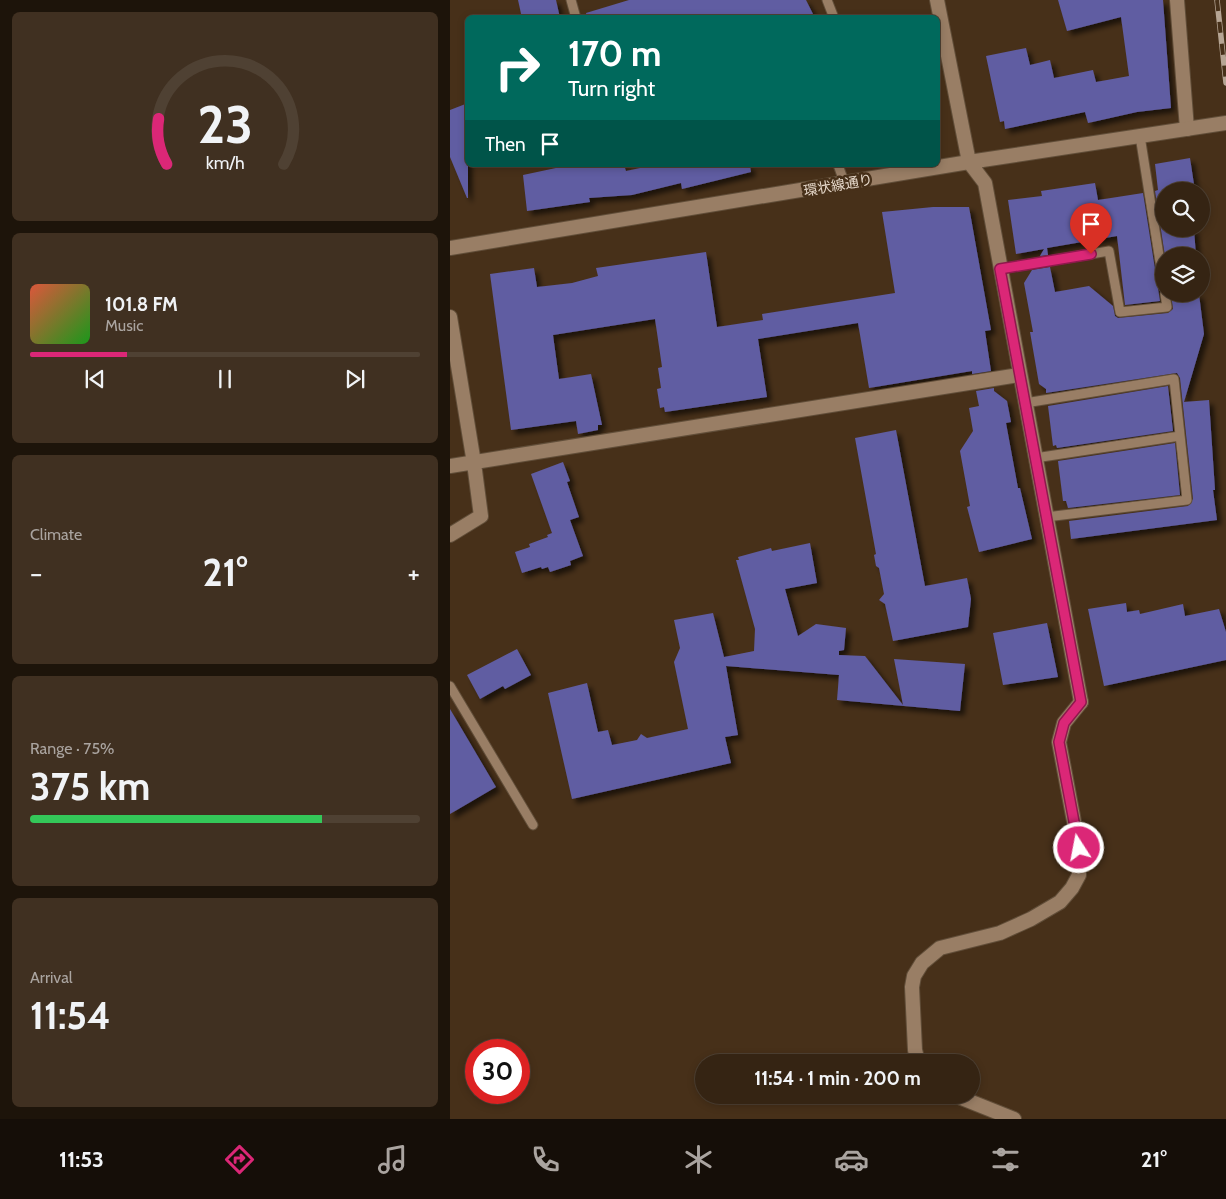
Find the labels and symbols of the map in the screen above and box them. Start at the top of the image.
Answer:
street label: 環状線通り [802,170,874,200]
pin [1070,203,1112,254]
position arrow [1052,821,1104,873]
speed limit sign: 30 [465,1039,530,1104]

